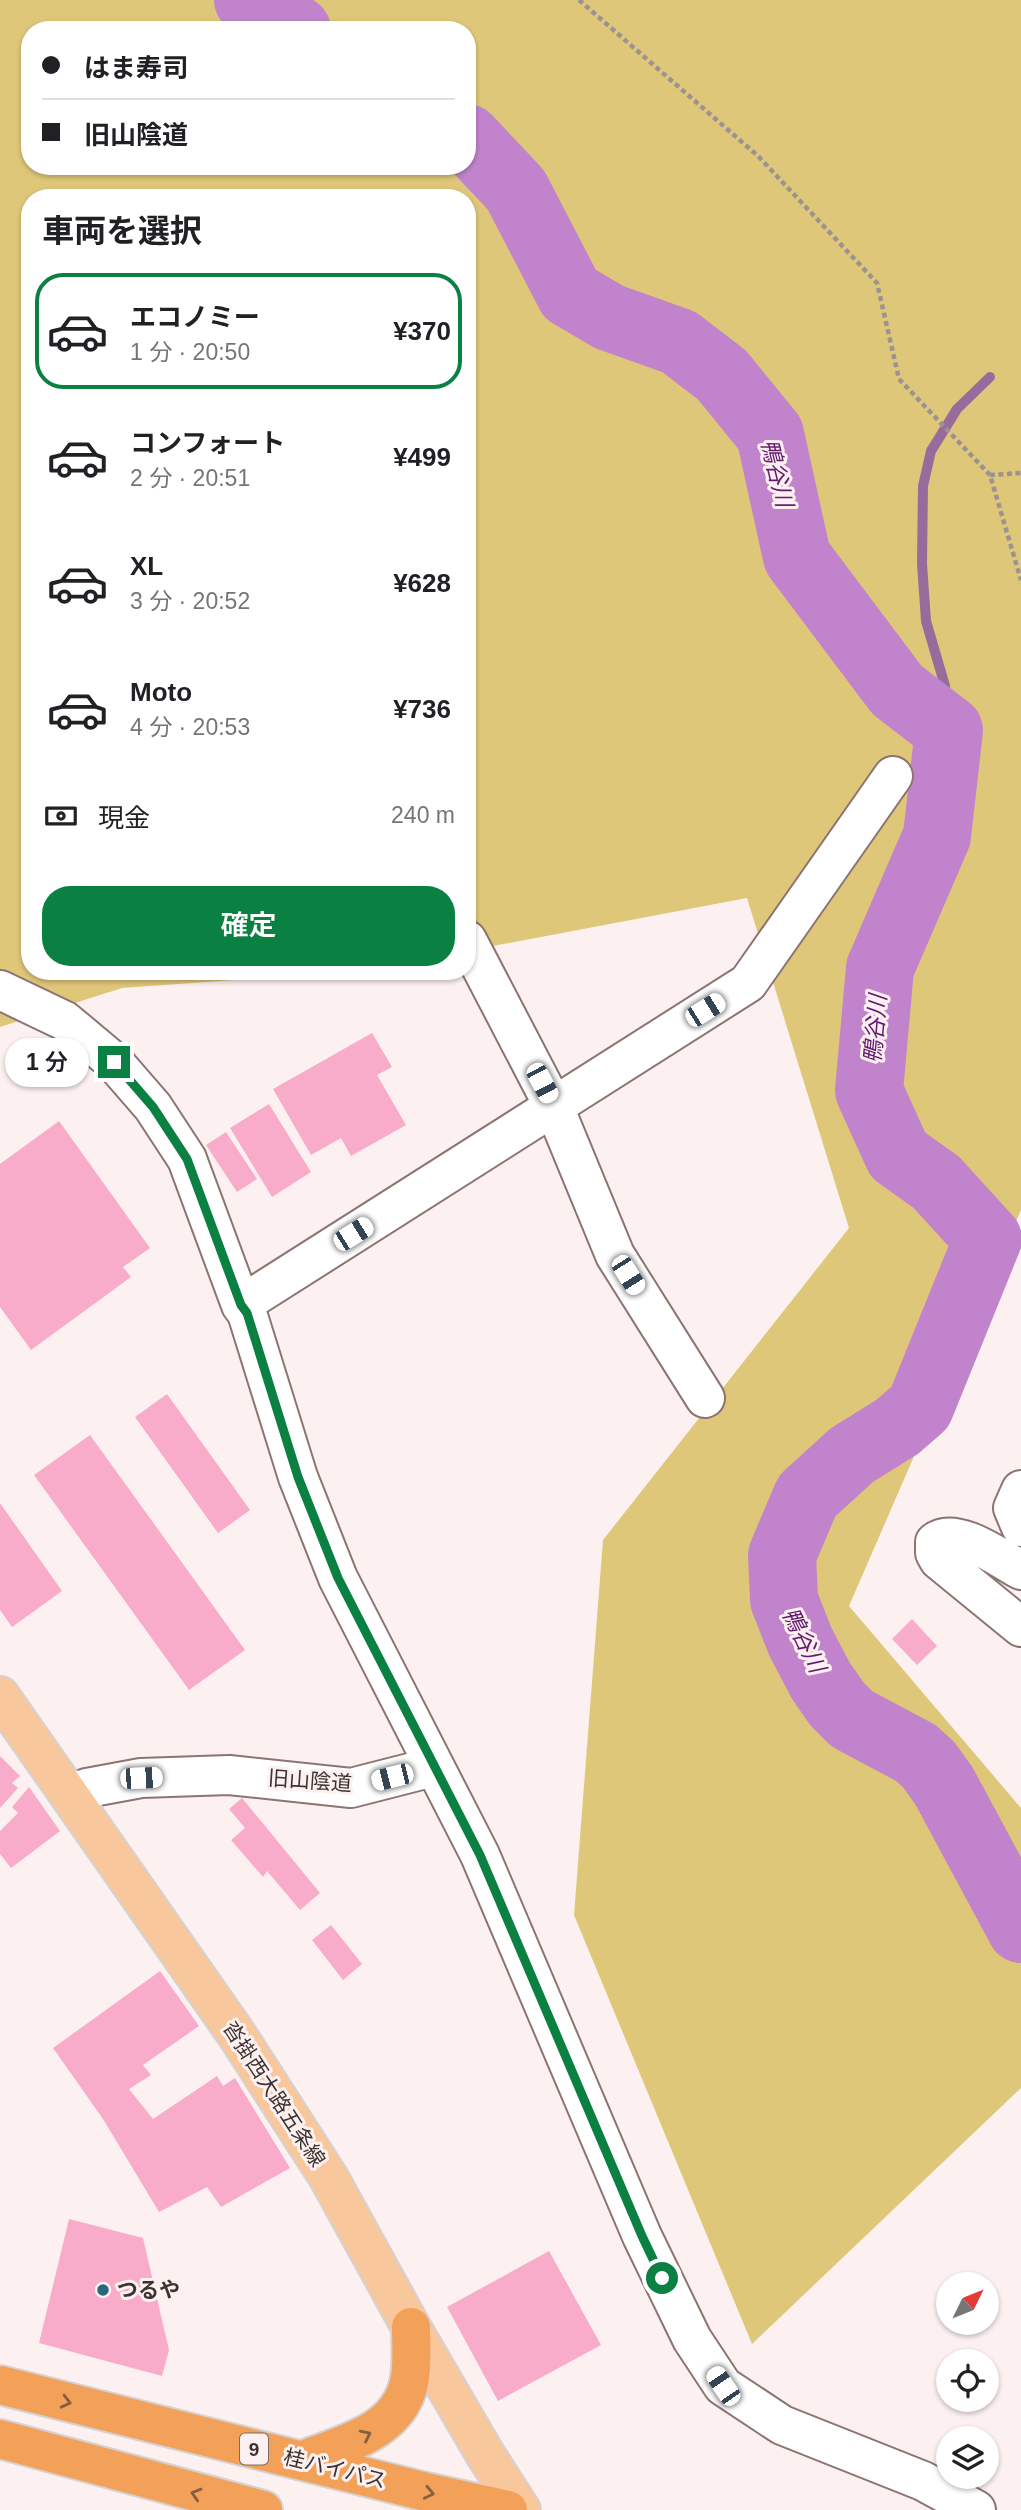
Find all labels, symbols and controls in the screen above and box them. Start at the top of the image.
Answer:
text: はま寿司 [84,53,188,83]
text: 旧山陰道 [84,120,188,150]
text: 車両を選択 [42,213,202,249]
icon: car [46,300,109,363]
text: エコノミー [130,302,260,332]
text: ¥370 [393,316,451,346]
text: 1 分 · 20:50 [130,339,250,365]
icon: car [46,426,109,489]
text: コンフォート [130,428,285,458]
water label: 鴨谷川 [756,436,799,513]
text: ¥499 [393,442,451,472]
text: 2 分 · 20:51 [130,465,250,491]
text: XL [130,551,163,581]
icon: car [46,552,109,615]
text: ¥628 [393,568,451,598]
text: 3 分 · 20:52 [130,588,250,614]
text: Moto [130,677,192,707]
icon: car [46,678,109,741]
text: ¥736 [393,694,451,724]
text: 4 分 · 20:53 [130,714,250,740]
icon: cash [42,797,80,835]
text: 240 m [391,802,455,828]
text: 現金 [98,803,150,833]
button: 確定 [42,886,455,966]
car [682,990,729,1030]
water label: 鴨谷川 [859,991,891,1065]
callout: 1 分 [5,1038,90,1086]
route end [98,1046,130,1078]
text: 1 分 [26,1049,68,1075]
car [523,1060,562,1106]
car [330,1214,377,1254]
car [608,1252,649,1298]
water label: 鴨谷川 [777,1603,832,1679]
car [370,1762,415,1792]
street label: 旧山陰道 [267,1766,353,1795]
car [120,1767,163,1789]
street label: 沓掛西大路五条線 [219,2017,330,2170]
route start [646,2262,678,2294]
north arrow [936,2272,999,2334]
map controls [936,2272,999,2489]
place label: つるや [117,2278,180,2301]
marker: つるや [95,2282,111,2298]
button: locate [936,2349,999,2412]
car [703,2363,744,2409]
one-way arrow [60,2394,72,2408]
button: layers [936,2426,999,2489]
one-way arrow [359,2429,371,2443]
road number: 9 [240,2434,268,2464]
street label: 桂バイパス [282,2445,389,2492]
one-way arrow [423,2484,435,2499]
one-way arrow [191,2487,203,2502]

